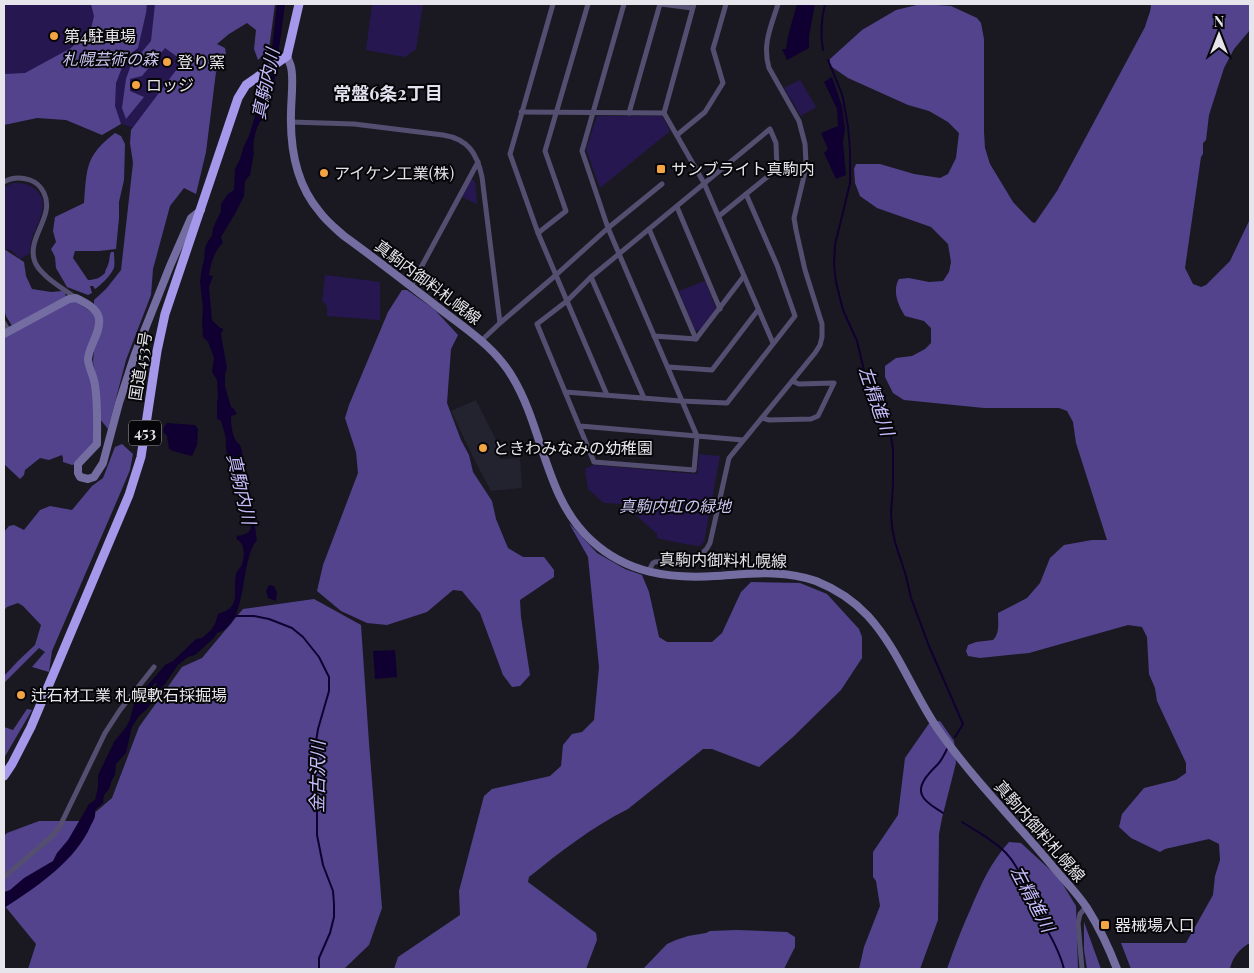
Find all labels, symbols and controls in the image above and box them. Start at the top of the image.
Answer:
north arrow [1194,10,1244,60]
text: N [1214,12,1224,31]
place label: 第4駐車場 [64,25,136,46]
marker: 第4駐車場 [48,30,60,42]
water label: 真駒内川 [246,44,285,122]
park label: 札幌芸術の森 [62,48,160,69]
place label: 登り窯 [177,51,225,72]
marker: 登り窯 [161,56,173,68]
place label: ロッジ [146,74,194,95]
marker: ロッジ [130,79,142,91]
district label: 常盤6条2丁目 [333,81,443,105]
place label: サンブライト真駒内 [671,158,815,179]
place label: アイケン工業(株) [334,162,454,183]
marker: サンブライト真駒内 [655,163,667,175]
marker: アイケン工業(株) [318,167,330,179]
street label: 真駒内御料札幌線 [371,235,486,329]
street label: 国道453号 [124,330,155,402]
water label: 左精進川 [854,363,901,441]
road number: 453 [129,420,161,446]
place label: ときわみなみの幼稚園 [493,437,653,458]
marker: ときわみなみの幼稚園 [477,442,489,454]
water label: 真駒内川 [222,451,262,529]
park label: 真駒内虹の緑地 [619,495,733,516]
street label: 真駒内御料札幌線 [659,548,787,571]
place label: 辻石材工業 札幌軟石採掘場 [31,684,227,705]
marker: 辻石材工業 札幌軟石採掘場 [15,689,27,701]
water label: 金古沢川 [304,739,330,813]
street label: 真駒内御料札幌線 [990,775,1090,886]
water label: 左精進川 [1005,861,1061,938]
place label: 器械場入口 [1115,914,1195,935]
marker: 器械場入口 [1099,919,1111,931]

